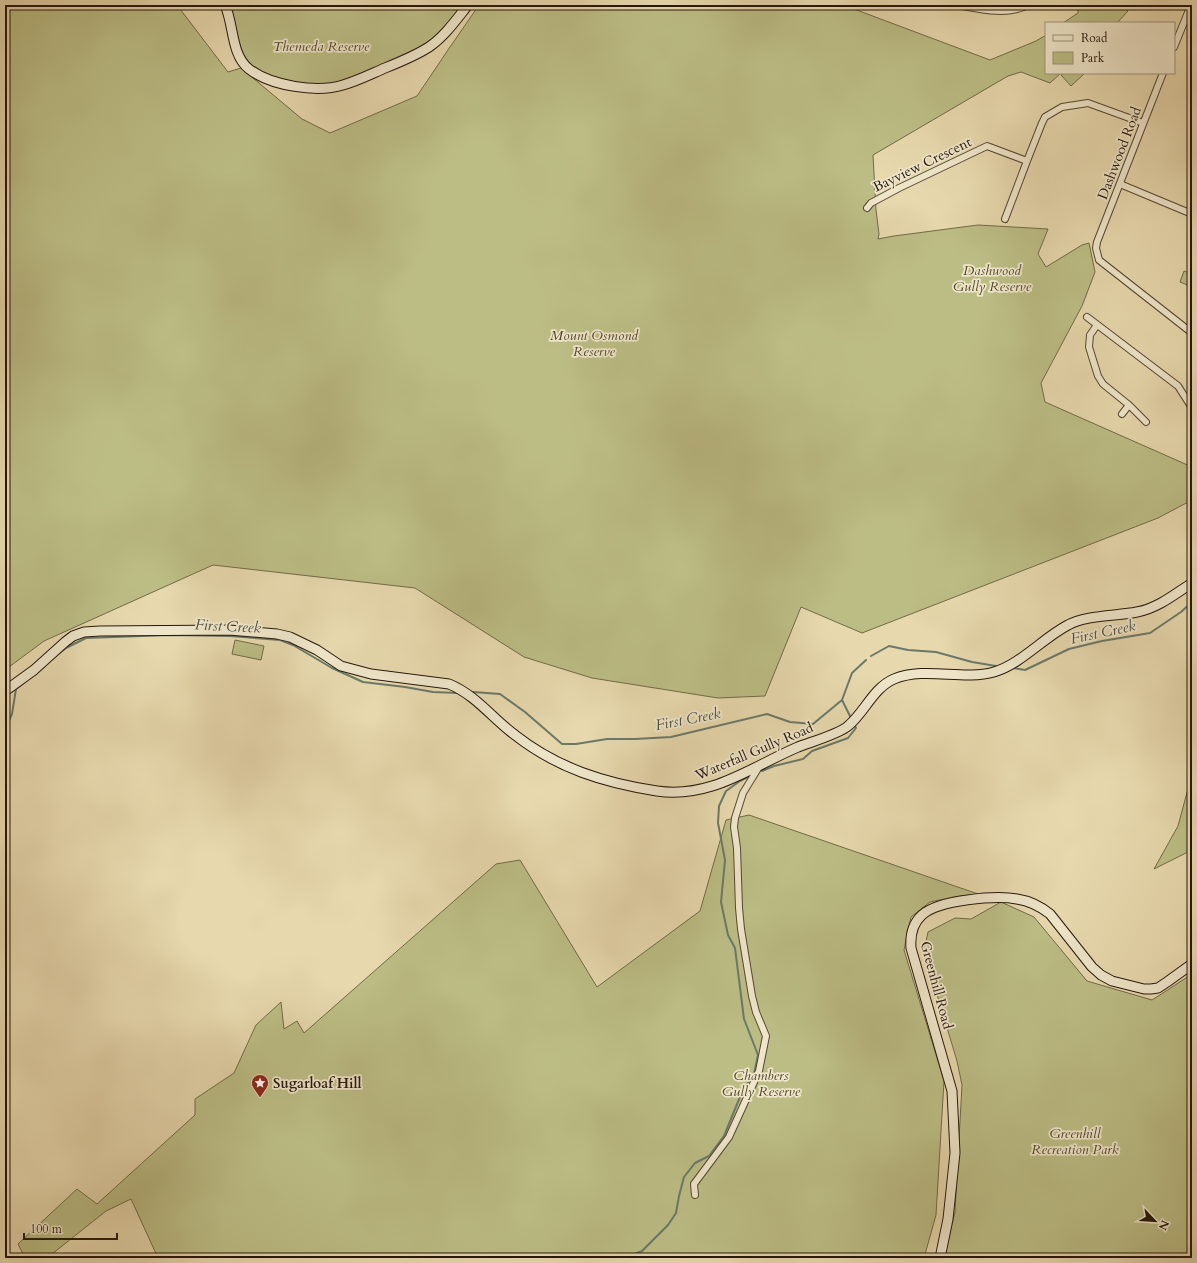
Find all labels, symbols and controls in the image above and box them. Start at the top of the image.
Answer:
legend [1045,22,1175,74]
text: Road [1081,30,1108,46]
park label: Themeda Reserve [273,37,370,56]
text: Park [1081,50,1105,66]
street label: Dashwood Road [1093,103,1146,202]
street label: Bayview Crescent [870,132,975,197]
park label: Dashwood Gully Reserve [953,261,1032,296]
park label: Mount Osmond Reserve [550,326,639,361]
water label: First Creek [194,614,262,638]
water label: First Creek [1069,615,1138,649]
water label: First Creek [654,703,723,735]
street label: Waterfall Gully Road [691,718,817,785]
street label: Greenhill Road [916,939,957,1032]
park label: Chambers Gully Reserve [722,1066,801,1101]
place icon: Sugarloaf Hill [250,1073,270,1098]
place label: Sugarloaf Hill [273,1074,362,1093]
park label: Greenhill Recreation Park [1031,1124,1119,1159]
north arrow [1135,1201,1175,1241]
scale bar [24,1215,117,1241]
text: N [1155,1218,1172,1233]
text: 100 m [30,1221,63,1237]

